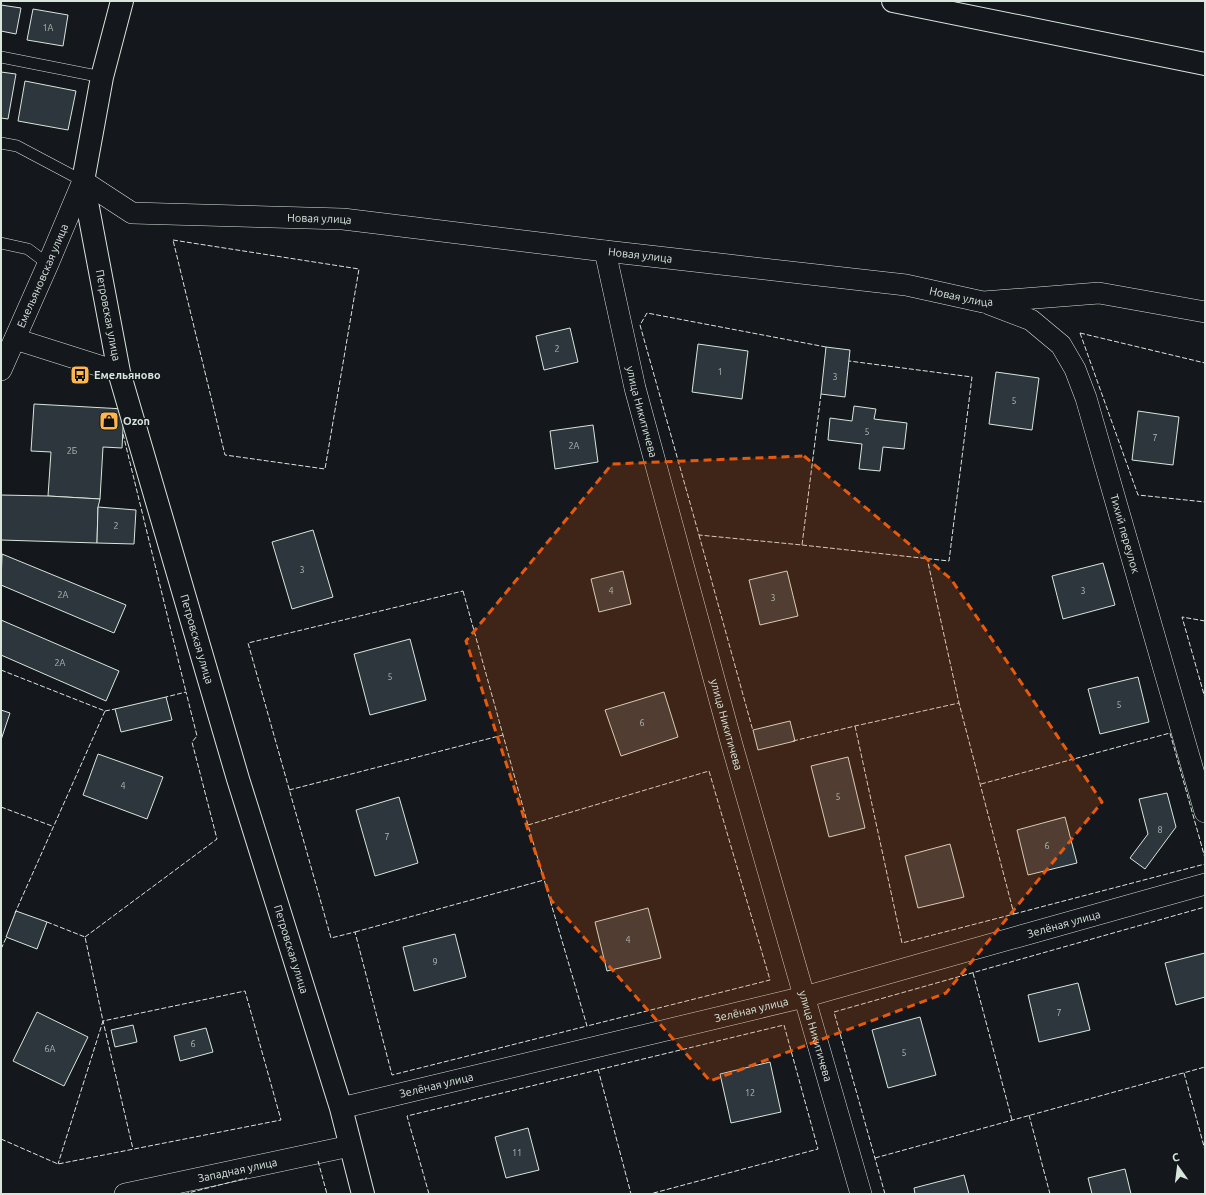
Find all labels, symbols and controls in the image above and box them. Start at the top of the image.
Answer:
house number: 1А [43,23,54,33]
street label: Новая улица [287,211,352,226]
street label: Емельяновская улица [15,222,70,330]
street label: Новая улица [608,245,673,265]
street label: Петровская улица [94,269,123,362]
street label: Новая улица [928,284,993,308]
house number: 2 [554,344,560,354]
bus stop icon: Емельяново [69,364,91,386]
street label: улица Никитичева [624,365,660,459]
house number: 1 [717,367,723,377]
place label: Емельяново [94,369,161,381]
house number: 3 [832,372,838,382]
house number: 5 [1011,396,1017,406]
shop icon: Ozon [98,410,120,432]
place label: Ozon [123,415,150,427]
house number: 5 [864,427,870,437]
house number: 7 [1152,433,1158,443]
house number: 2А [569,441,580,451]
house number: 2Б [67,446,78,456]
street label: Тихий переулок [1108,493,1142,575]
house number: 2 [113,521,119,531]
house number: 3 [299,565,305,575]
house number: 4 [608,586,614,596]
house number: 3 [1080,586,1086,596]
house number: 2А [58,590,69,600]
street label: Петровская улица [178,593,216,685]
house number: 3 [770,593,776,603]
house number: 2А [55,658,66,668]
house number: 5 [387,672,393,682]
street label: улица Никитичева [708,678,745,771]
house number: 5 [1116,700,1122,710]
house number: 6 [639,718,645,728]
house number: 4 [120,781,126,791]
house number: 5 [835,792,841,802]
house number: 8 [1157,825,1163,835]
house number: 7 [384,832,390,842]
house number: 6 [1044,841,1050,851]
street label: Петровская улица [272,903,311,995]
street label: Зелёная улица [1026,908,1102,940]
house number: 4 [625,935,631,945]
house number: 9 [432,957,438,967]
street label: улица Никитичева [797,989,834,1083]
street label: Зелёная улица [713,995,789,1024]
house number: 7 [1056,1008,1062,1018]
house number: 6 [190,1039,196,1049]
house number: 6А [45,1044,56,1054]
house number: 5 [901,1048,907,1058]
street label: Зелёная улица [398,1071,474,1100]
house number: 12 [745,1088,755,1098]
north arrow [1158,1147,1198,1187]
house number: 11 [512,1148,522,1158]
text: С [1171,1151,1180,1164]
street label: Западная улица [197,1156,278,1184]

